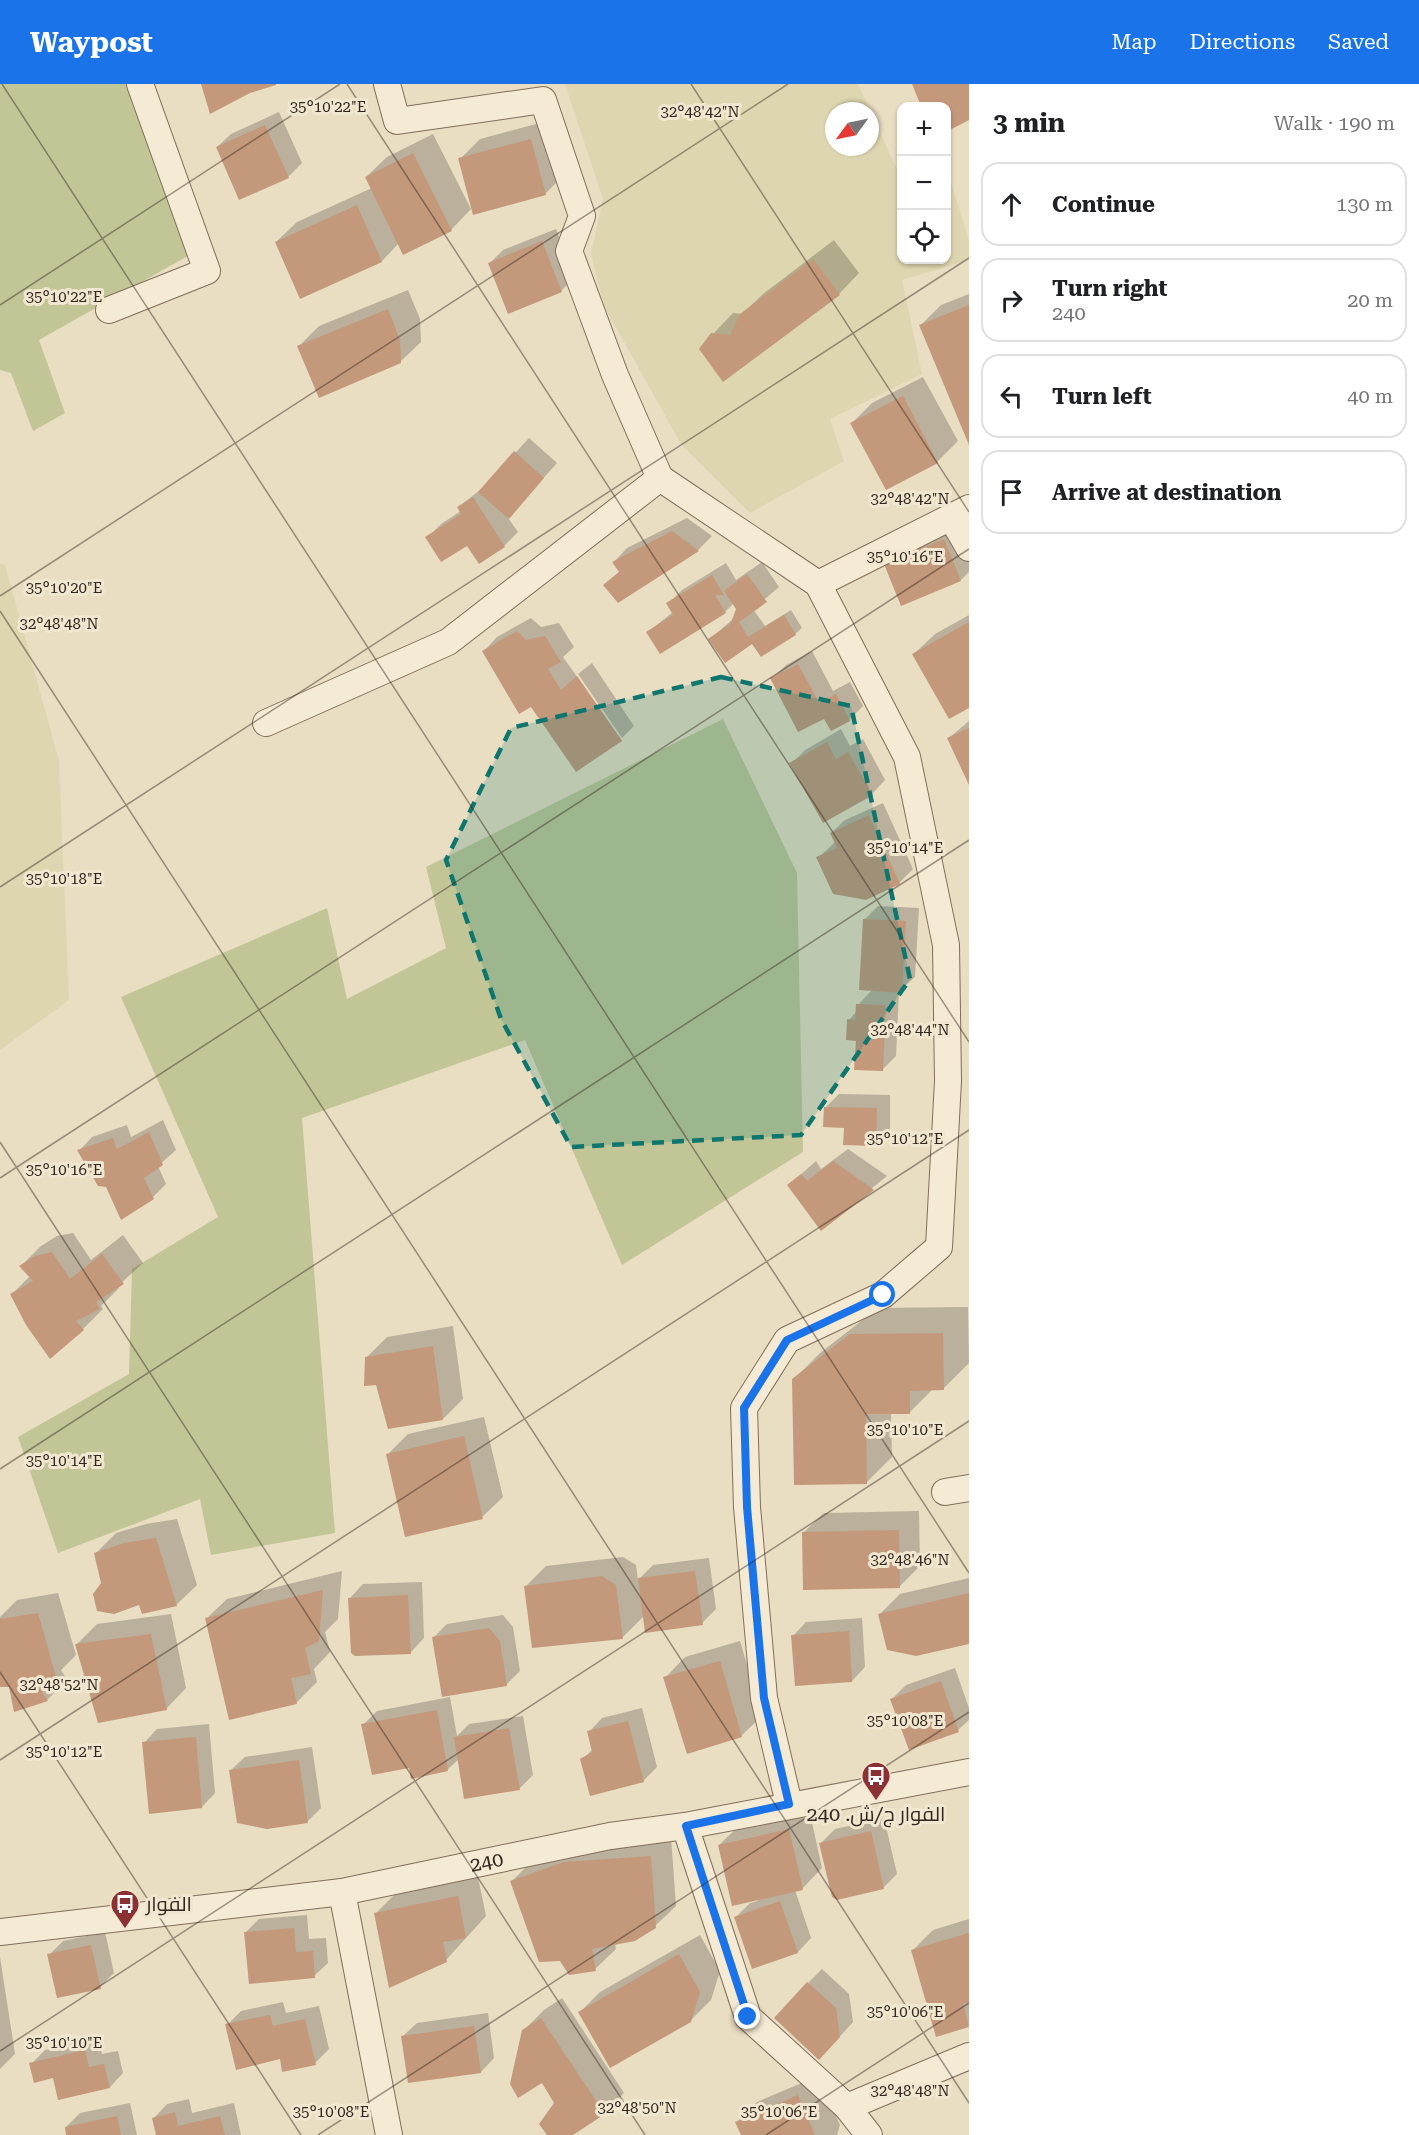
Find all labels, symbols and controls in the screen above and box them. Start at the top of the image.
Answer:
text: Waypost [30,26,153,59]
text: Map [1112,30,1156,54]
text: Directions [1189,30,1295,54]
text: Saved [1328,30,1389,54]
text: 35°10'22"E [290,98,366,116]
north arrow [825,102,879,156]
map controls [897,102,951,264]
button: + [897,102,951,156]
text: 32°48'42"N [660,103,740,121]
text: 3 min [993,108,1065,138]
text: Walk · 190 m [1274,111,1395,135]
button: − [897,156,951,210]
icon: ahead [995,188,1028,221]
text: Continue [1052,192,1155,217]
text: 130 m [1336,192,1393,216]
button: locate [897,210,951,264]
text: Turn right [1052,276,1167,301]
icon: right [995,284,1028,317]
text: 35°10'22"E [26,288,102,306]
text: 20 m [1347,288,1393,312]
text: 240 [1052,301,1086,325]
icon: left [995,380,1028,413]
text: Turn left [1052,384,1152,409]
text: 40 m [1347,384,1393,408]
icon: arrive [995,476,1028,509]
text: Arrive at destination [1052,480,1281,505]
text: 32°48'42"N [870,490,950,508]
text: 35°10'16"E [867,548,943,566]
text: 35°10'20"E [26,579,102,597]
text: 32°48'48"N [19,615,99,633]
text: 35°10'14"E [867,839,943,857]
text: 35°10'18"E [26,870,102,888]
text: 32°48'44"N [870,1021,950,1039]
text: 35°10'12"E [867,1130,943,1148]
text: 35°10'16"E [26,1161,102,1179]
route start [869,1281,895,1307]
text: 35°10'10"E [867,1421,943,1439]
text: 35°10'14"E [26,1452,102,1470]
text: 32°48'46"N [870,1551,950,1569]
text: 32°48'52"N [19,1676,99,1694]
text: 35°10'08"E [867,1712,943,1730]
text: 35°10'12"E [26,1743,102,1761]
bus stop icon: الفوار ج/ش. 240 [860,1760,892,1802]
place label: الفوار ج/ش. 240 [807,1802,945,1828]
street label: 240 [468,1847,505,1877]
bus stop icon: الفوار [109,1888,141,1930]
place label: الفوار [145,1892,192,1916]
route end [734,2003,760,2029]
text: 35°10'06"E [867,2003,943,2021]
text: 35°10'10"E [26,2034,102,2052]
text: 32°48'48"N [870,2082,950,2100]
text: 32°48'50"N [597,2099,677,2117]
text: 35°10'08"E [293,2103,369,2121]
text: 35°10'06"E [741,2103,817,2121]

